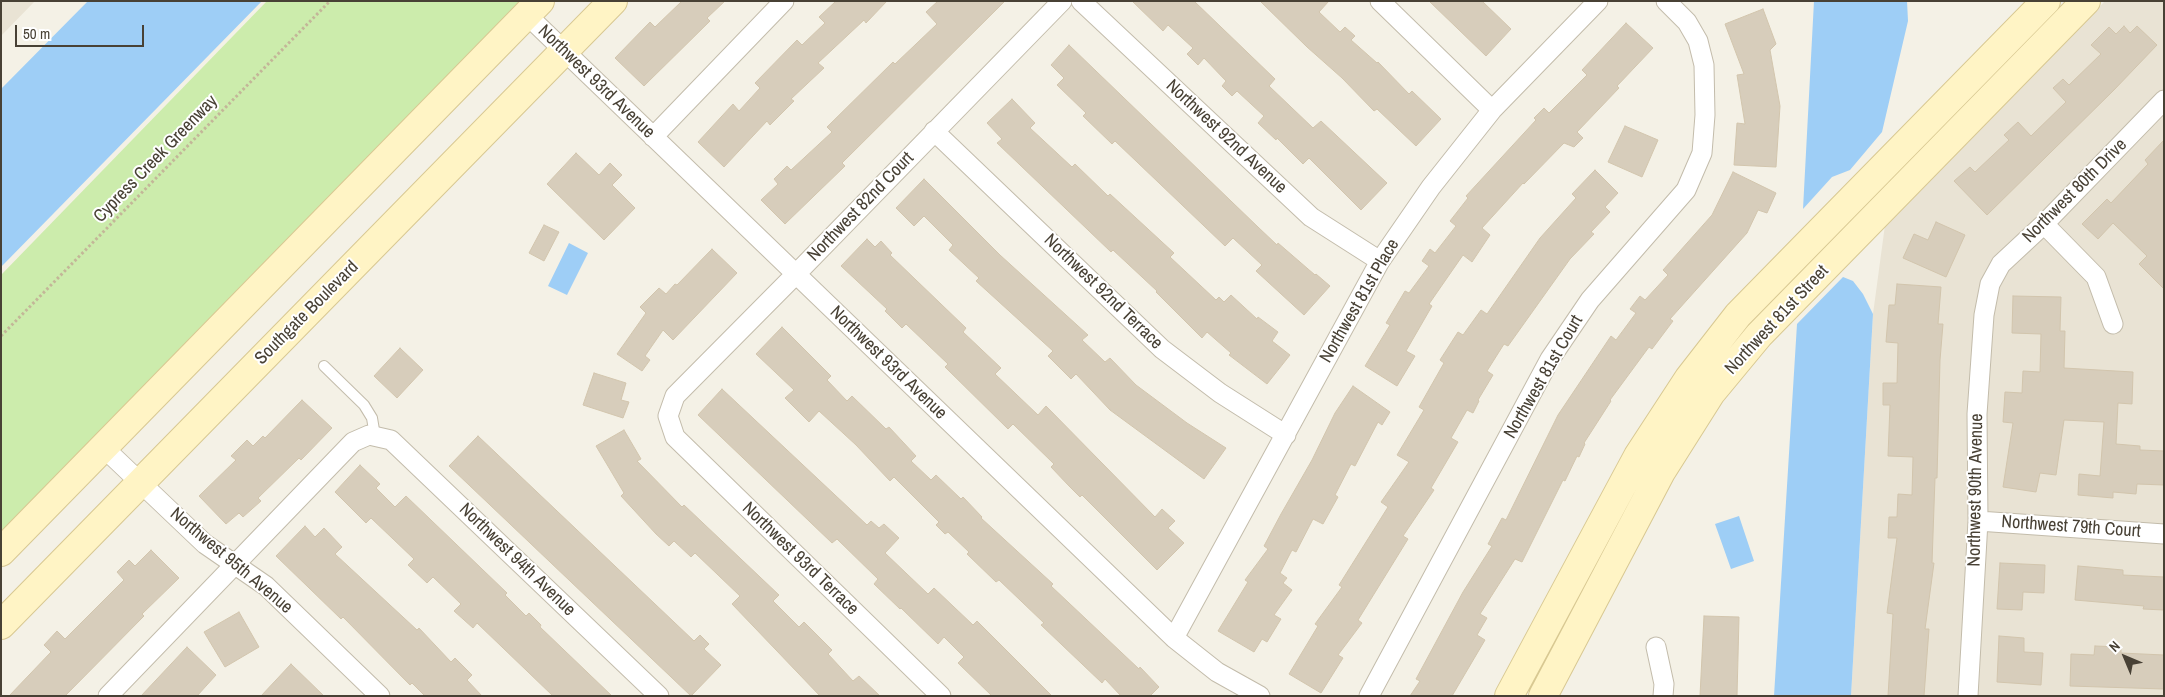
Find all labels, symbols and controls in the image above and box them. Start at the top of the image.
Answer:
scale bar [18,15,146,47]
street label: Northwest 93rd Avenue [533,21,659,143]
text: 50 m [23,23,50,44]
street label: Northwest 92nd Avenue [1161,75,1291,199]
street label: Cypress Creek Greenway [90,91,222,227]
street label: Northwest 80th Drive [2018,134,2132,248]
street label: Northwest 82nd Court [803,148,919,266]
street label: Northwest 92nd Terrace [1039,230,1167,354]
street label: Northwest 81st Place [1316,235,1404,367]
street label: Southgate Boulevard [251,257,363,369]
street label: Northwest 81st Street [1721,261,1833,379]
street label: Northwest 93rd Avenue [825,302,951,424]
street label: Northwest 81st Court [1500,312,1588,442]
street label: Northwest 90th Avenue [1964,413,1988,567]
street label: Northwest 93rd Terrace [737,498,863,620]
street label: Northwest 94th Avenue [454,499,580,621]
street label: Northwest 95th Avenue [165,503,297,619]
street label: Northwest 79th Court [2001,511,2141,543]
north arrow [2100,632,2150,682]
text: N [2105,637,2124,656]

